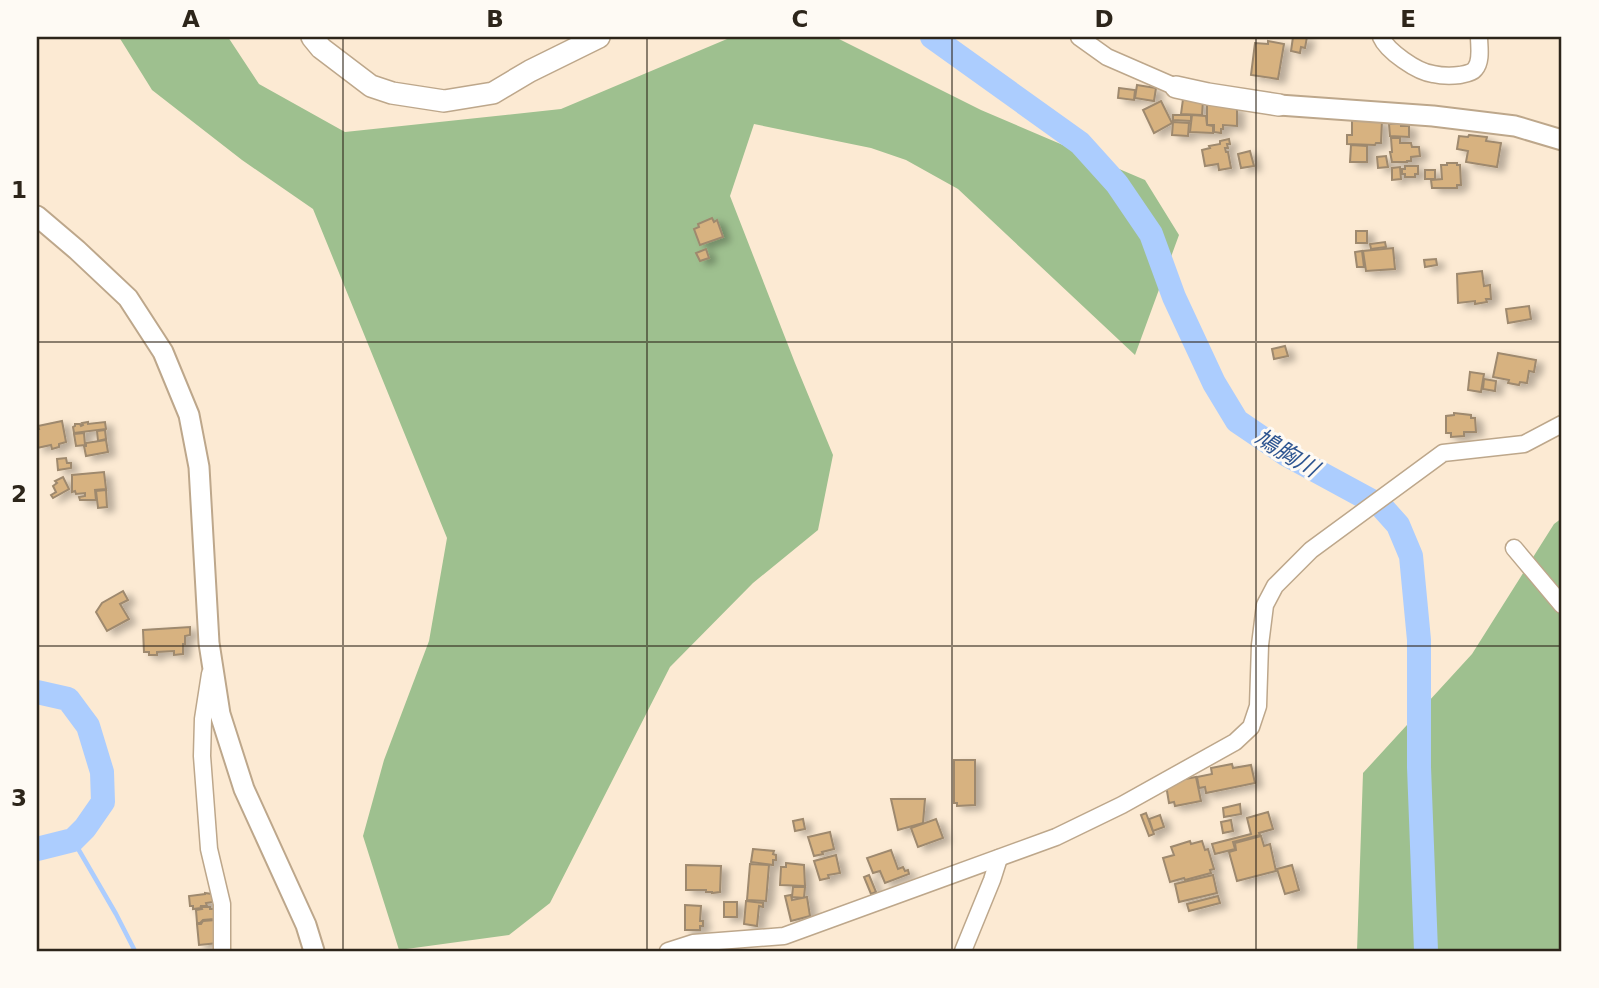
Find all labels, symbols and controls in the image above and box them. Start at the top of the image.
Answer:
text: A [182,6,200,32]
text: B [486,6,504,32]
text: C [792,6,808,32]
text: D [1094,6,1114,32]
text: E [1400,6,1416,32]
text: 1 [11,177,27,203]
water label: 鳩胸川 [1251,424,1326,483]
text: 2 [11,481,27,507]
text: 3 [11,785,27,811]

